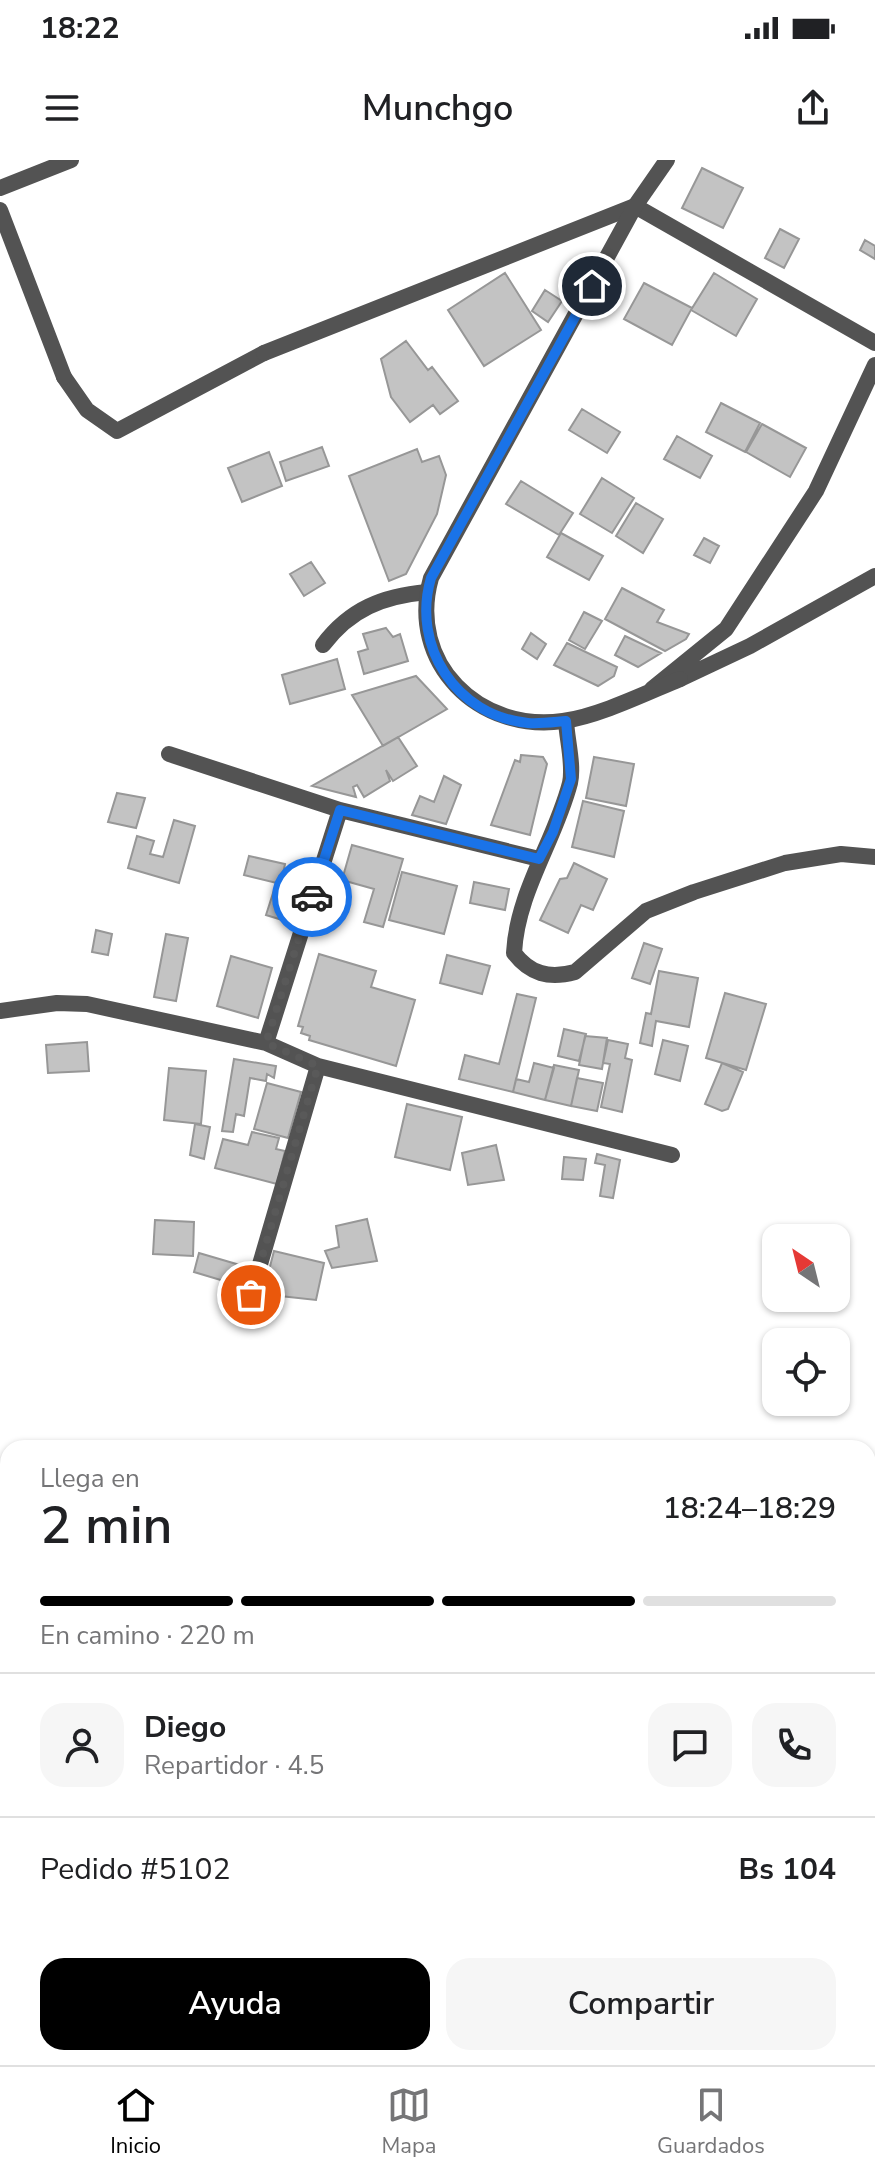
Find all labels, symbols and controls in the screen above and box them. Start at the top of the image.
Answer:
text: 18:22 [40,8,119,49]
text: Munchgo [362,84,513,133]
icon: menu [40,86,84,130]
icon: share [791,86,835,130]
pin [558,252,626,320]
icon: home [570,264,614,308]
courier [272,857,352,937]
icon: car [290,875,334,919]
north arrow [762,1224,850,1312]
map controls [762,1224,850,1416]
pin [217,1261,285,1329]
icon: bag [229,1273,273,1317]
button: locate [762,1328,850,1416]
text: Llega en [40,1461,140,1496]
text: 18:24–18:29 [663,1488,836,1529]
text: 2 min [40,1490,173,1561]
text: En camino · 220 m [40,1618,255,1653]
button: person [40,1703,124,1787]
button: chat [648,1703,732,1787]
button: phone [752,1703,836,1787]
text: Diego [144,1707,226,1748]
text: Repartidor · 4.5 [144,1748,324,1783]
text: Pedido #5102 [40,1849,231,1890]
text: Bs 104 [739,1849,836,1890]
button: Ayuda [40,1958,430,2050]
button: Compartir [446,1958,836,2050]
tab: Inicio [110,2083,161,2161]
tab: Mapa [381,2083,436,2161]
tab: Guardados [657,2083,765,2161]

